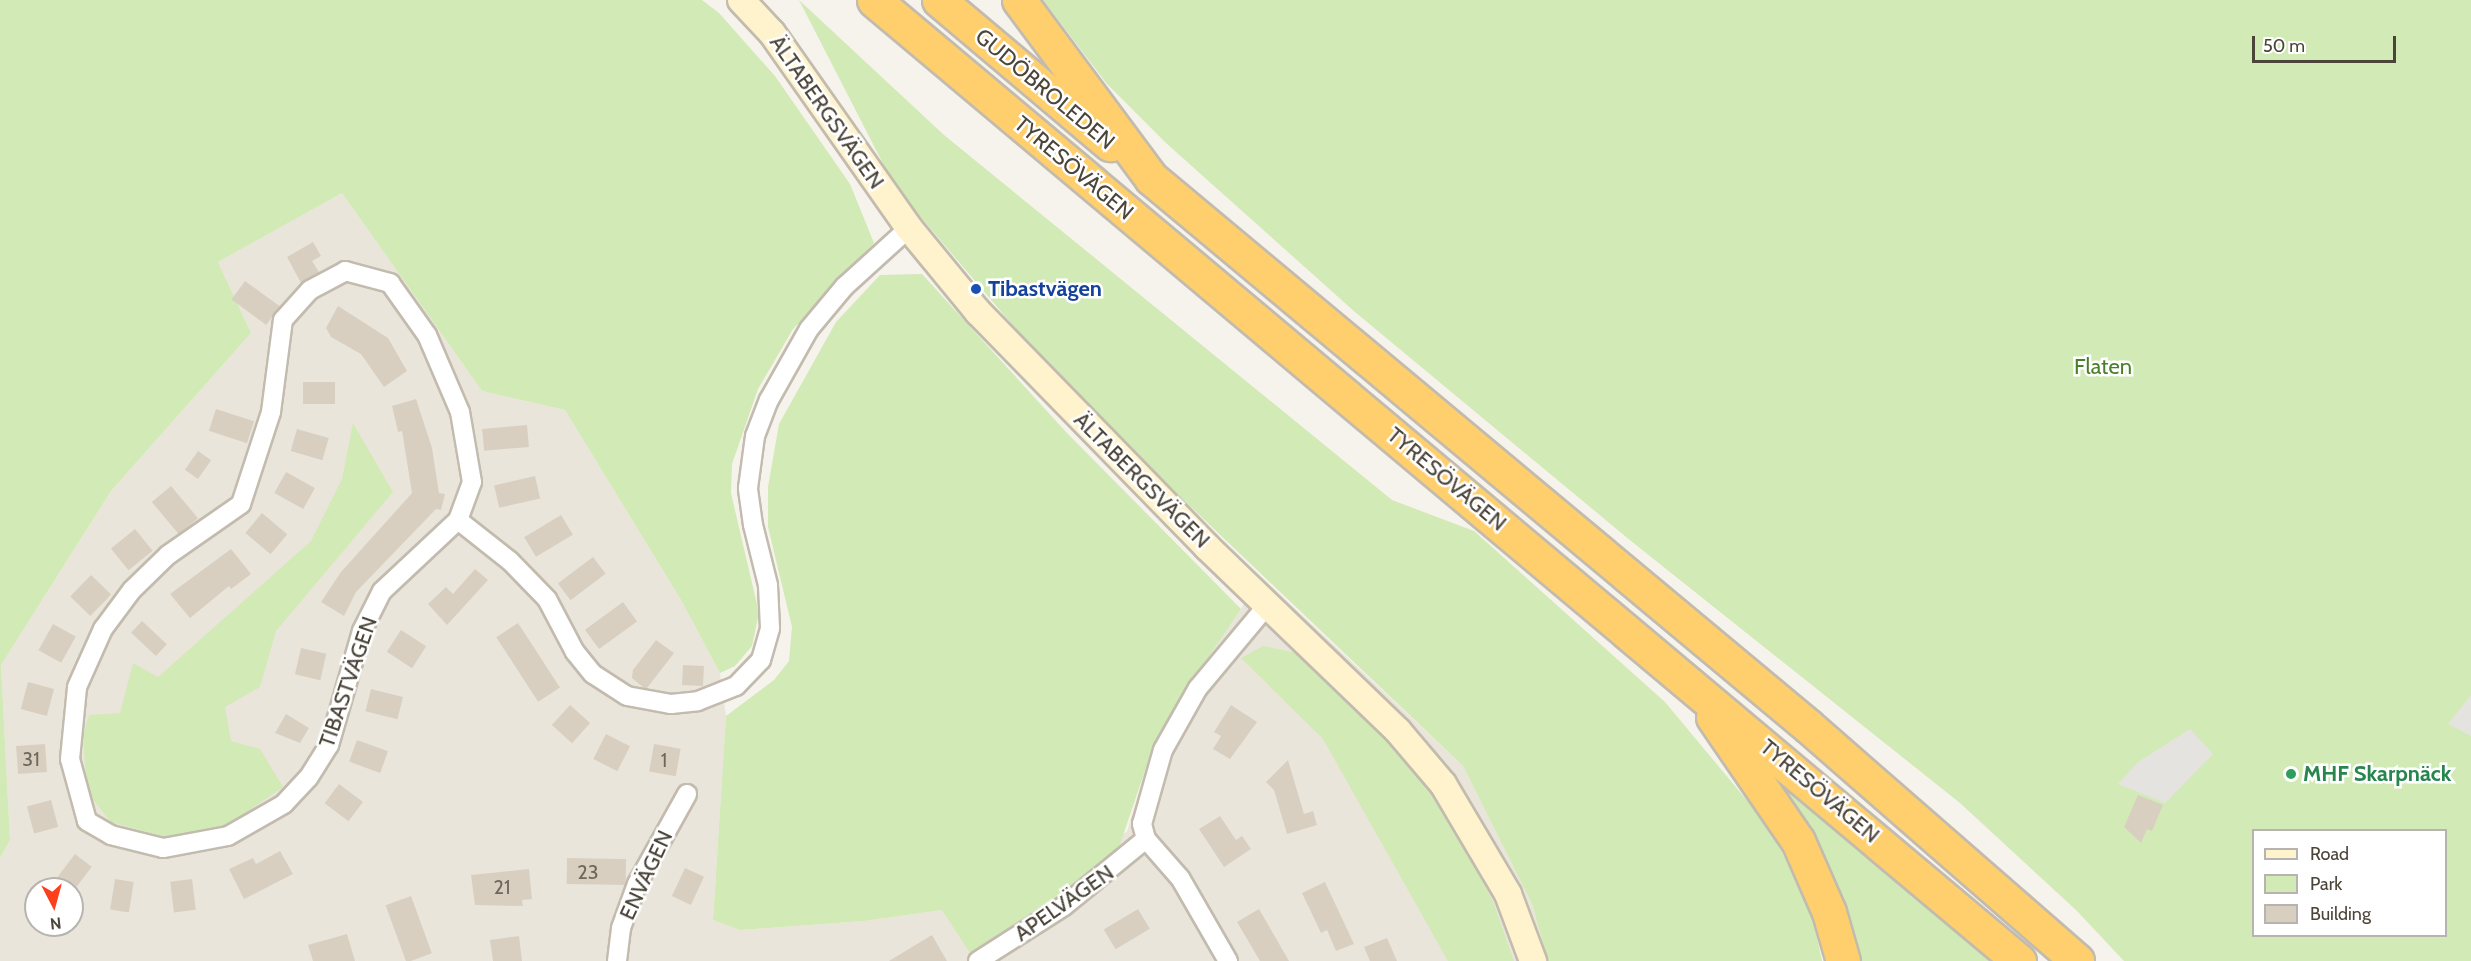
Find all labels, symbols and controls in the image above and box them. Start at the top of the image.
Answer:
street label: GUDÖBROLEDEN [970,23,1120,155]
scale bar [2255,24,2399,62]
street label: ÄLTABERGSVÄGEN [764,30,890,194]
text: 50 m [2263,35,2305,57]
street label: TYRESÖVÄGEN [1009,111,1139,225]
place label: Tibastvägen [988,276,1102,302]
marker: Tibastvägen [969,282,983,296]
park label: Flaten [2074,354,2132,380]
street label: ÄLTABERGSVÄGEN [1068,406,1216,554]
street label: TYRESÖVÄGEN [1382,422,1512,536]
street label: TIBASTVÄGEN [313,613,383,751]
street label: TYRESÖVÄGEN [1755,734,1885,848]
house number: 31 [22,747,40,771]
house number: 1 [661,748,667,772]
place label: MHF Skarpnäck [2303,761,2452,787]
marker: MHF Skarpnäck [2284,767,2298,781]
street label: ENVÄGEN [614,826,678,924]
legend [2252,829,2447,937]
text: Road [2310,843,2349,865]
street label: APELVÄGEN [1009,859,1119,947]
house number: 23 [577,860,599,884]
text: Park [2310,873,2342,895]
house number: 21 [494,875,510,899]
north arrow [24,877,84,937]
text: Building [2310,903,2371,925]
text: N [49,913,62,933]

